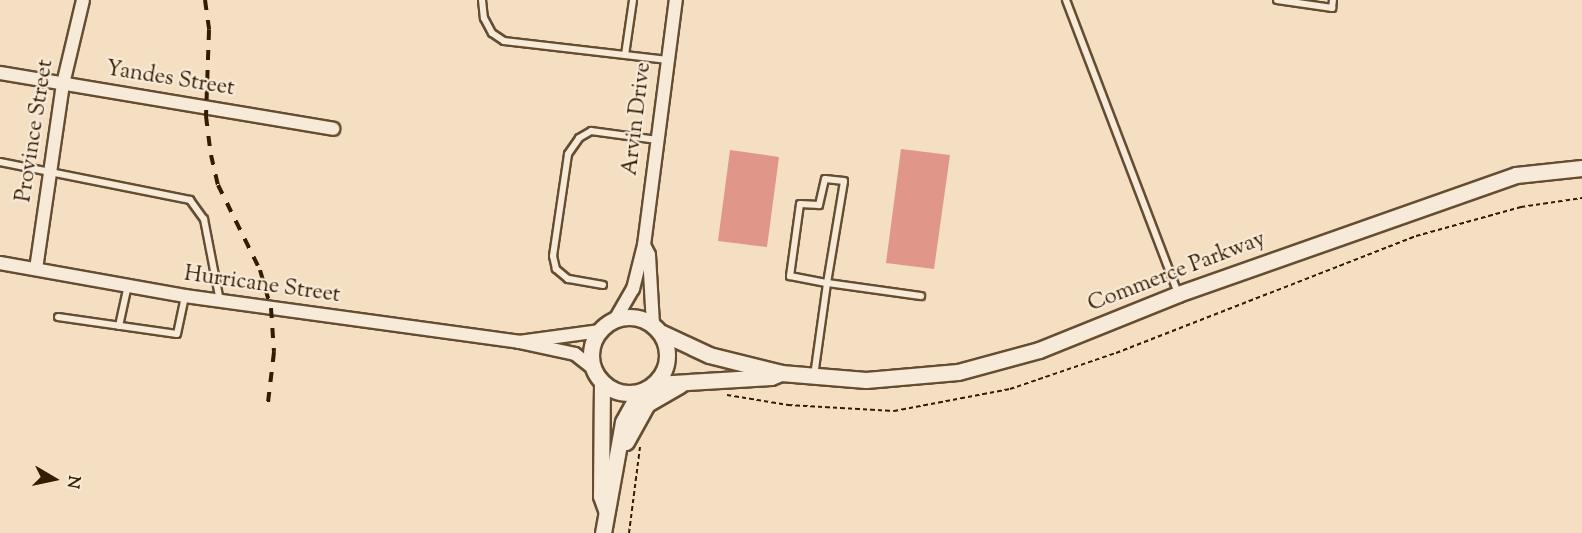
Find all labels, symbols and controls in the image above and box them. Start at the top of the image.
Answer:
street label: Yandes Street [104,57,236,103]
street label: Province Street [12,58,60,204]
street label: Arvin Drive [618,61,658,177]
street label: Commerce Parkway [1085,227,1269,319]
street label: Hurricane Street [182,262,342,310]
north arrow [24,449,84,509]
text: N [60,474,85,490]

